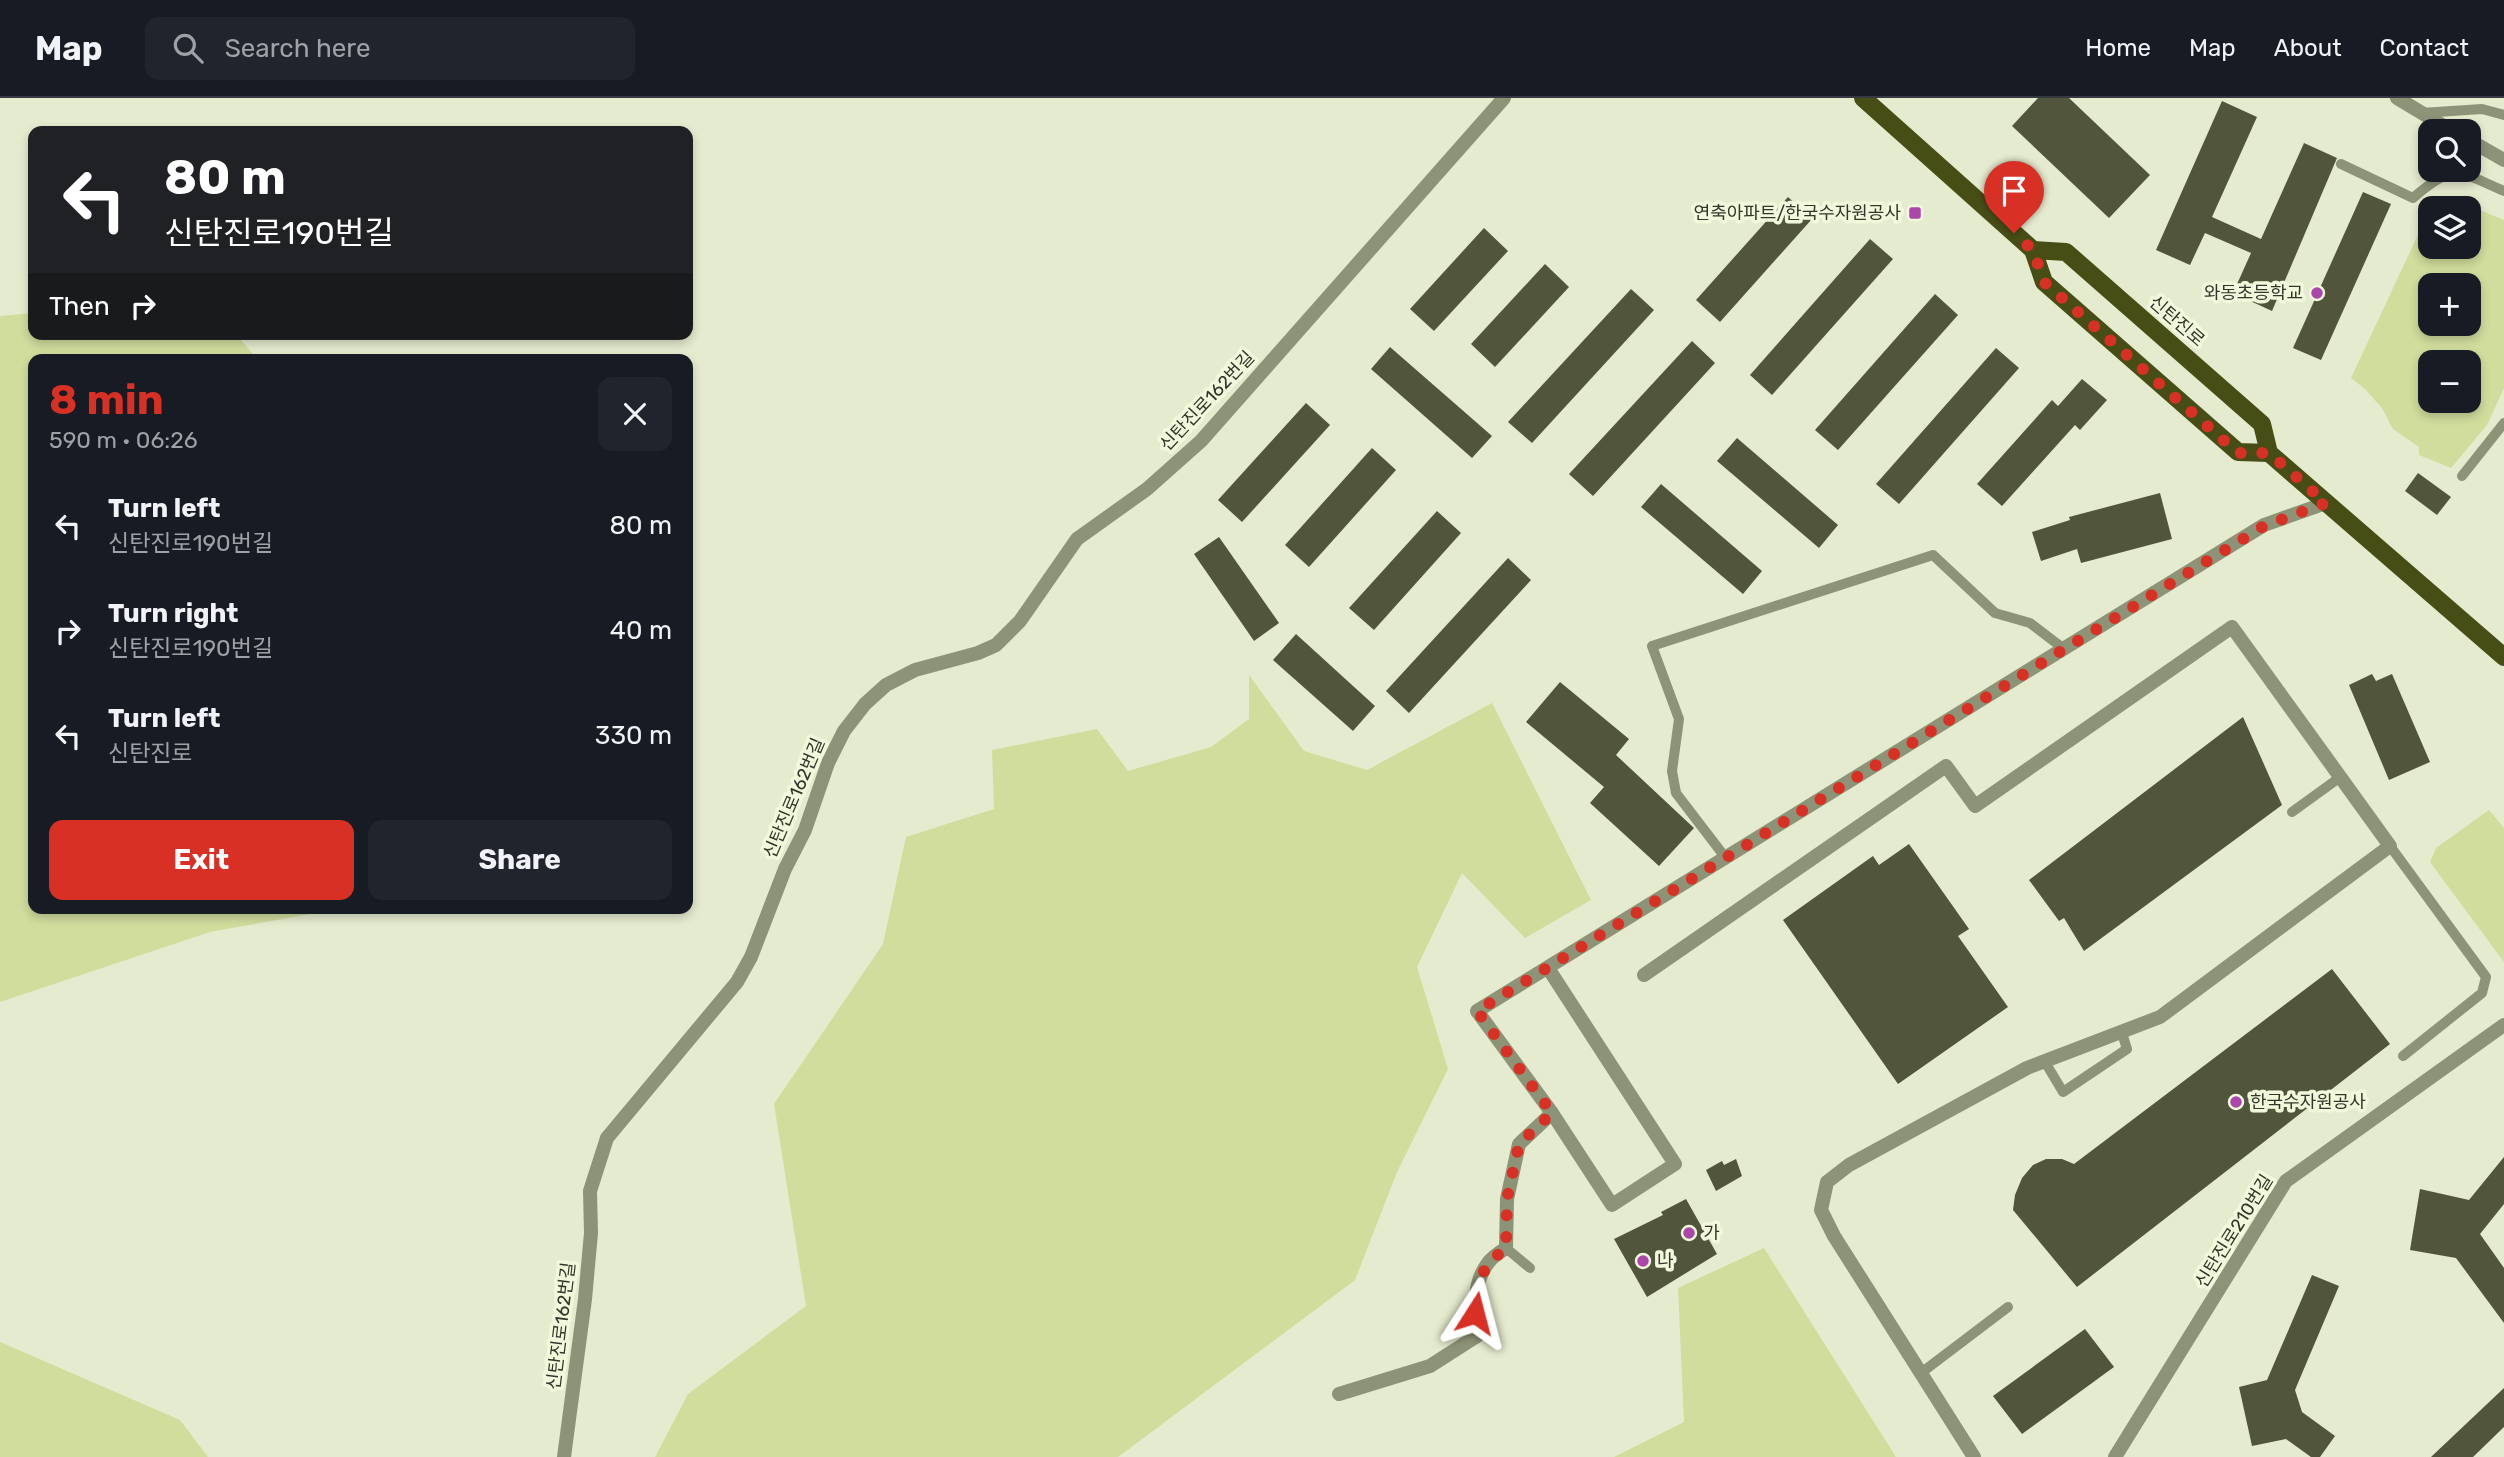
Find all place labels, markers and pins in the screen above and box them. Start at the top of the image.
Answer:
pin [1984,161,2044,233]
place label: 연축아파트/한국수자원공사 [1694,202,1901,224]
marker: 연축아파트/한국수자원공사 [1907,205,1923,221]
place label: 와동초등학교 [2204,282,2303,304]
marker: 와동초등학교 [2309,285,2325,301]
place label: 한국수자원공사 [2250,1091,2366,1113]
marker: 한국수자원공사 [2228,1094,2244,1110]
place label: 가 [1703,1222,1720,1244]
marker: 가 [1681,1225,1697,1241]
place label: 나 [1657,1250,1674,1272]
marker: 나 [1635,1253,1651,1269]

